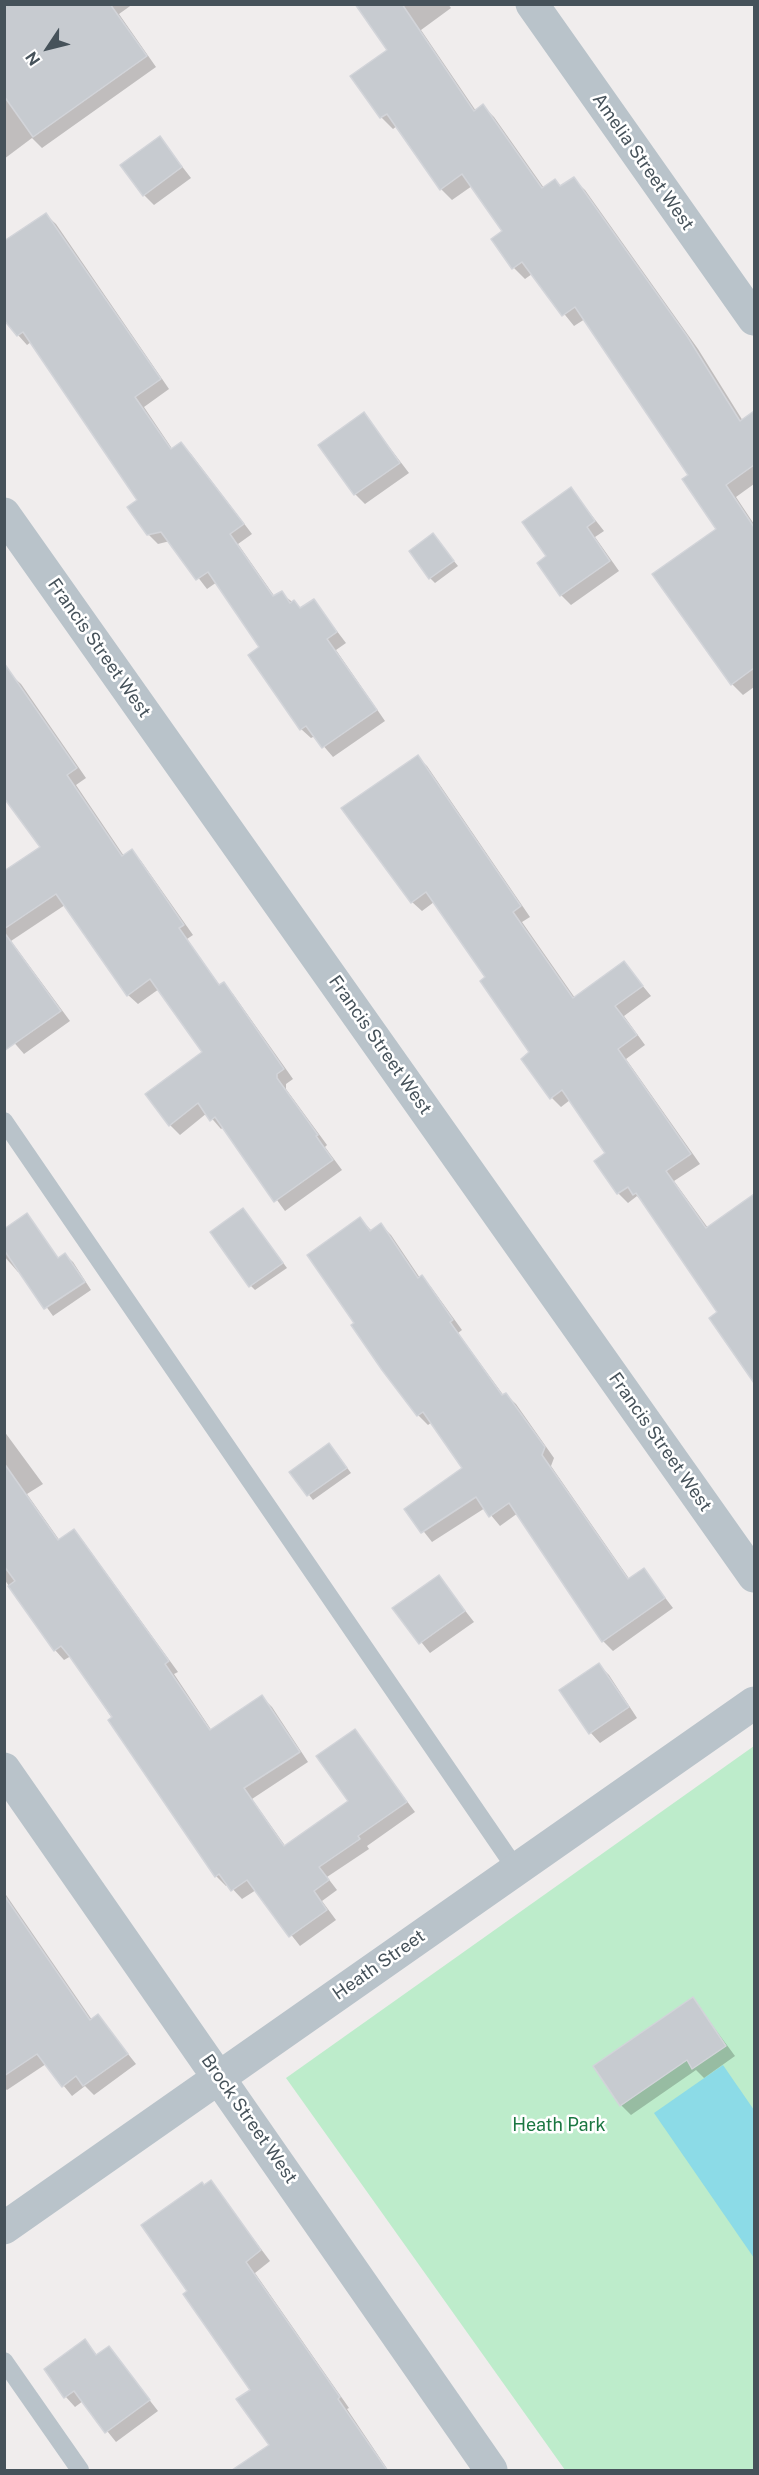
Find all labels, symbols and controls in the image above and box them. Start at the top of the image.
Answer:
north arrow [18,18,78,78]
text: N [21,48,44,69]
street label: Amelia Street West [588,89,698,235]
street label: Francis Street West [43,574,155,722]
street label: Francis Street West [324,971,436,1119]
street label: Francis Street West [604,1368,716,1516]
street label: Heath Street [329,1925,429,2005]
street label: Brock Street West [196,2050,302,2188]
park label: Heath Park [512,2114,606,2136]

